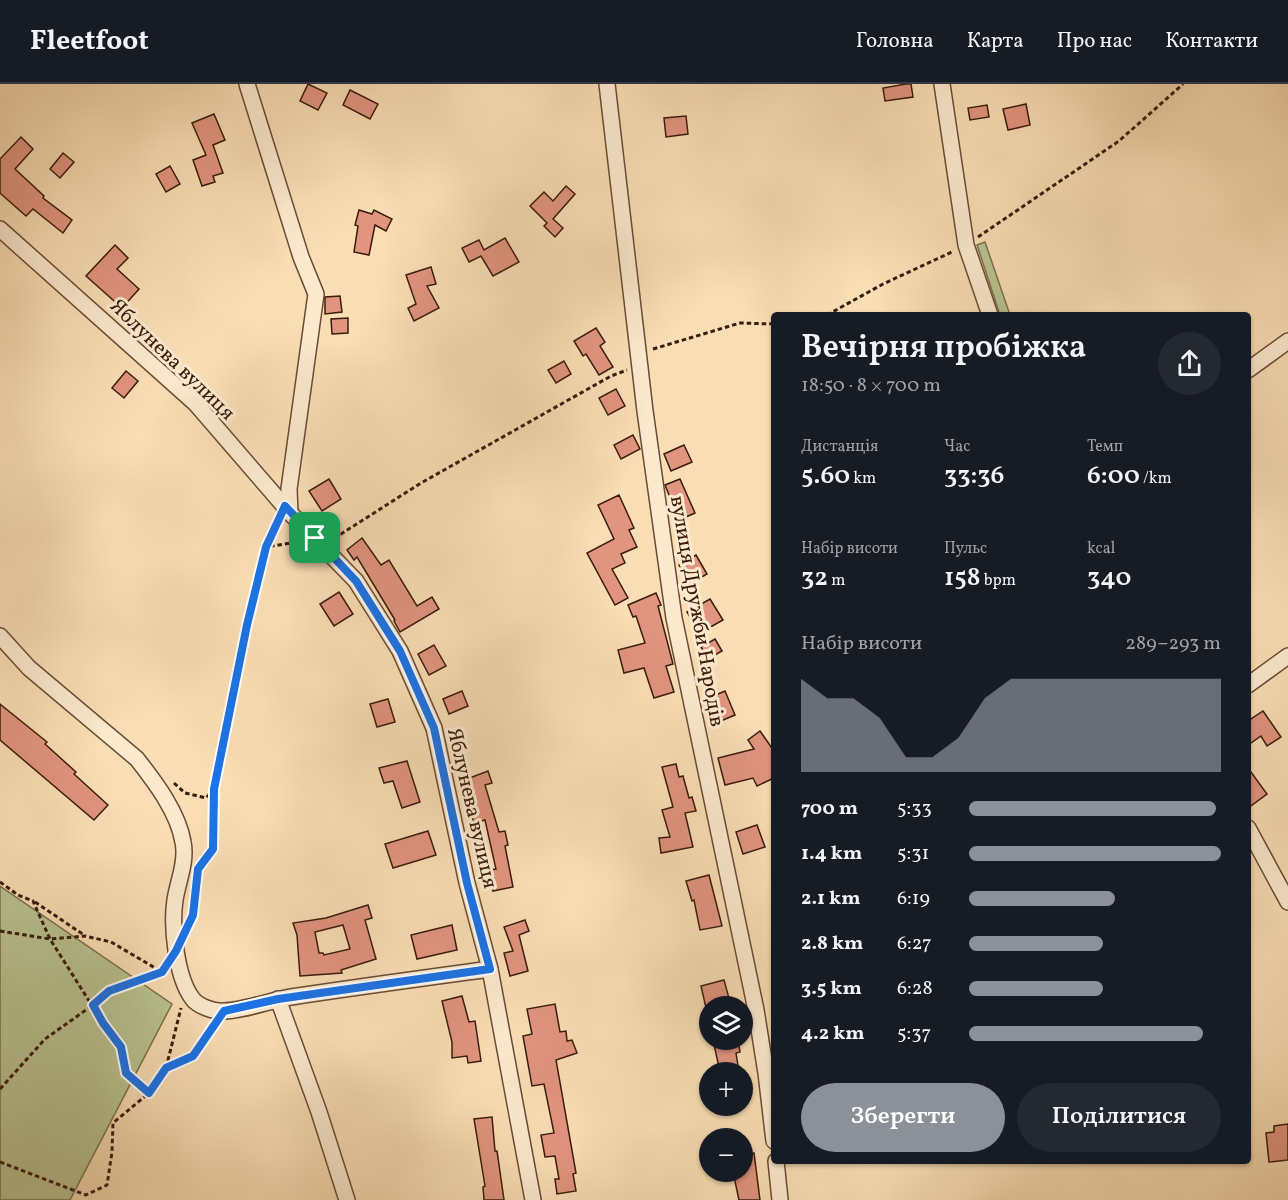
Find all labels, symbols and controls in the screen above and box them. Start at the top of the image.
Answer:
text: Fleetfoot [30,22,149,61]
text: Головна [856,27,934,56]
text: Карта [967,27,1024,56]
text: Про нас [1057,27,1132,56]
text: Контакти [1165,27,1258,56]
street label: Яблунева вулиця [103,293,241,428]
text: Вечірня пробіжка [801,326,1086,372]
button: share [1158,332,1221,395]
text: 18:50 · 8 × 700 m [801,372,941,400]
text: Дистанція [801,436,878,458]
text: Час [944,436,970,458]
text: Темп [1087,436,1123,458]
text: 5.60 [801,458,850,494]
text: 33:36 [944,458,1004,494]
text: 6:00 [1087,458,1140,494]
text: km [850,468,876,490]
text: /km [1140,468,1172,490]
street label: вулиця Дружби Народів [662,494,731,729]
pin [289,512,340,563]
icon: arrive [298,521,331,554]
text: Набір висоти [801,538,898,560]
text: Пульс [944,538,987,560]
text: kcal [1087,538,1115,560]
text: 32 [801,560,828,596]
text: 158 [944,560,981,596]
text: 340 [1087,560,1131,596]
text: m [828,570,845,592]
text: bpm [981,570,1016,592]
text: Набір висоти [801,630,922,658]
text: 289–293 m [1125,630,1221,658]
street label: Яблунева вулиця [439,725,504,892]
text: 700 m [801,795,858,823]
text: 5:33 [897,795,932,823]
text: 1.4 km [801,840,862,868]
text: 5:31 [897,840,929,868]
text: 2.1 km [801,885,861,913]
text: 6:19 [897,885,930,913]
text: 2.8 km [801,930,863,958]
text: 6:27 [897,930,932,958]
text: 3.5 km [801,975,862,1003]
text: 6:28 [897,975,933,1003]
map controls [699,996,753,1182]
button: layers [699,996,753,1050]
text: 4.2 km [801,1020,865,1048]
text: 5:37 [897,1020,931,1048]
button: + [699,1062,753,1116]
button: Зберегти [801,1083,1005,1152]
button: Поділитися [1017,1083,1221,1152]
button: − [699,1128,753,1182]

